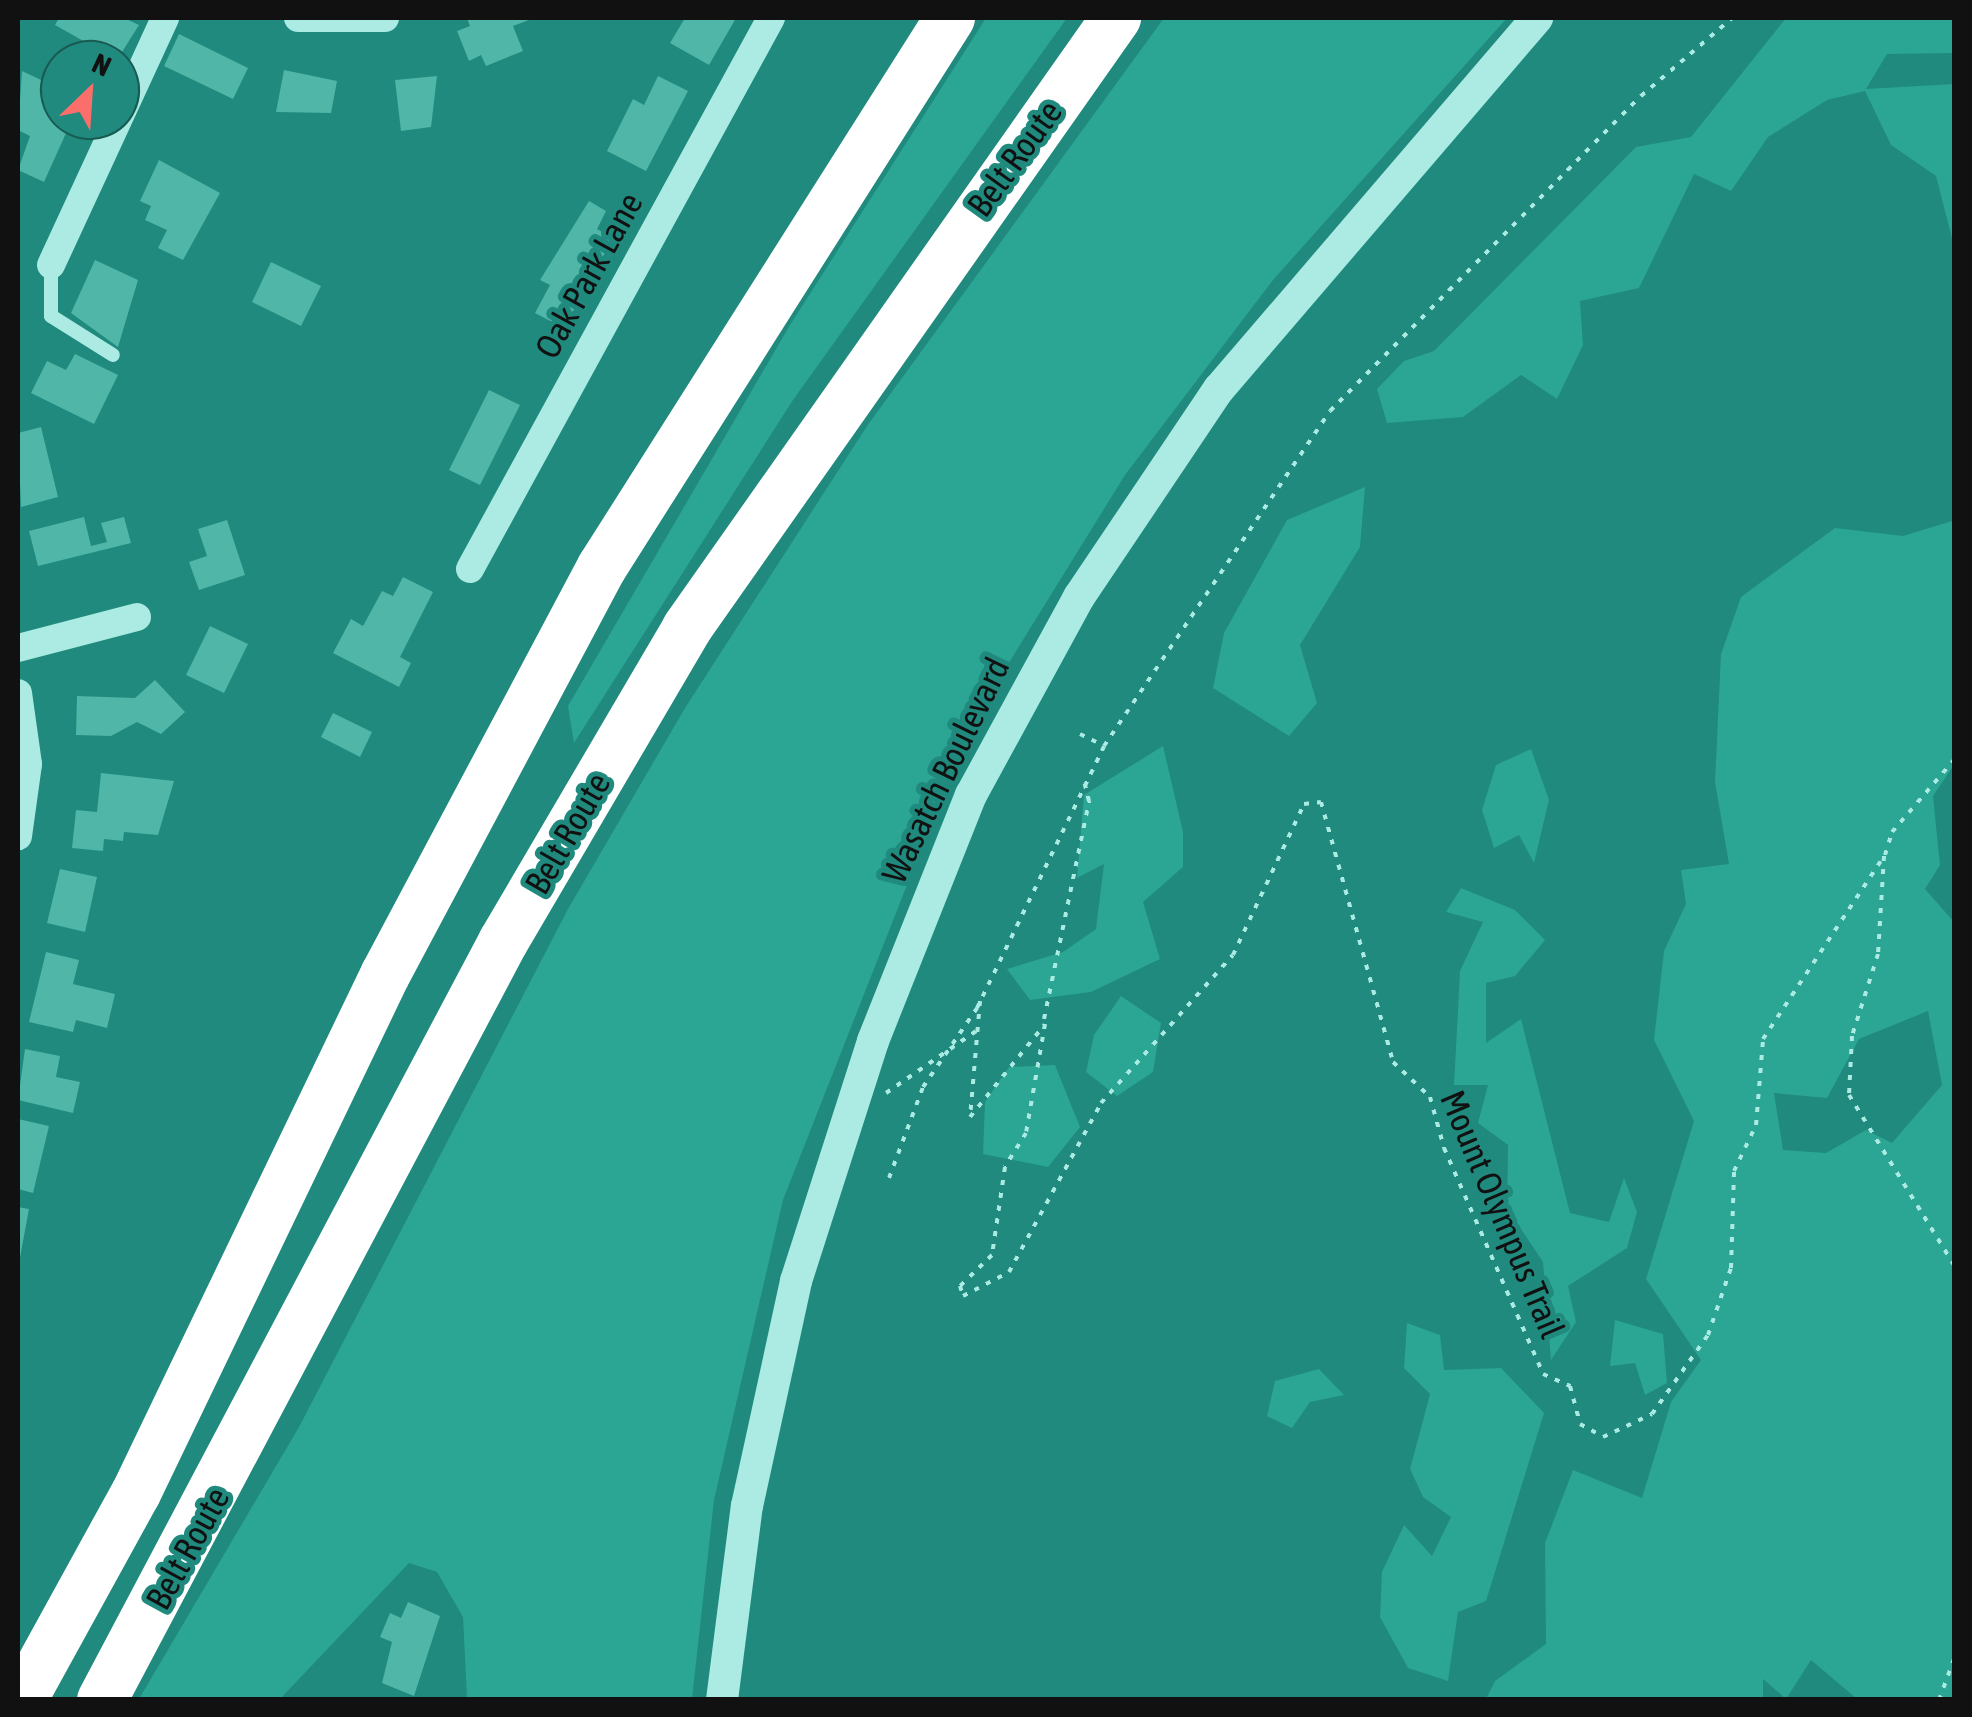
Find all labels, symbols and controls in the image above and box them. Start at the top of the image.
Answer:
north arrow [40,40,140,140]
text: N [88,47,116,83]
street label: Belt Route [958,92,1070,224]
street label: Oak Park Lane [525,185,651,365]
street label: Wasatch Boulevard [872,651,1018,889]
street label: Belt Route [516,765,618,901]
street label: Mount Olympus Trail [1432,1084,1574,1344]
street label: Belt Route [136,1480,238,1616]

